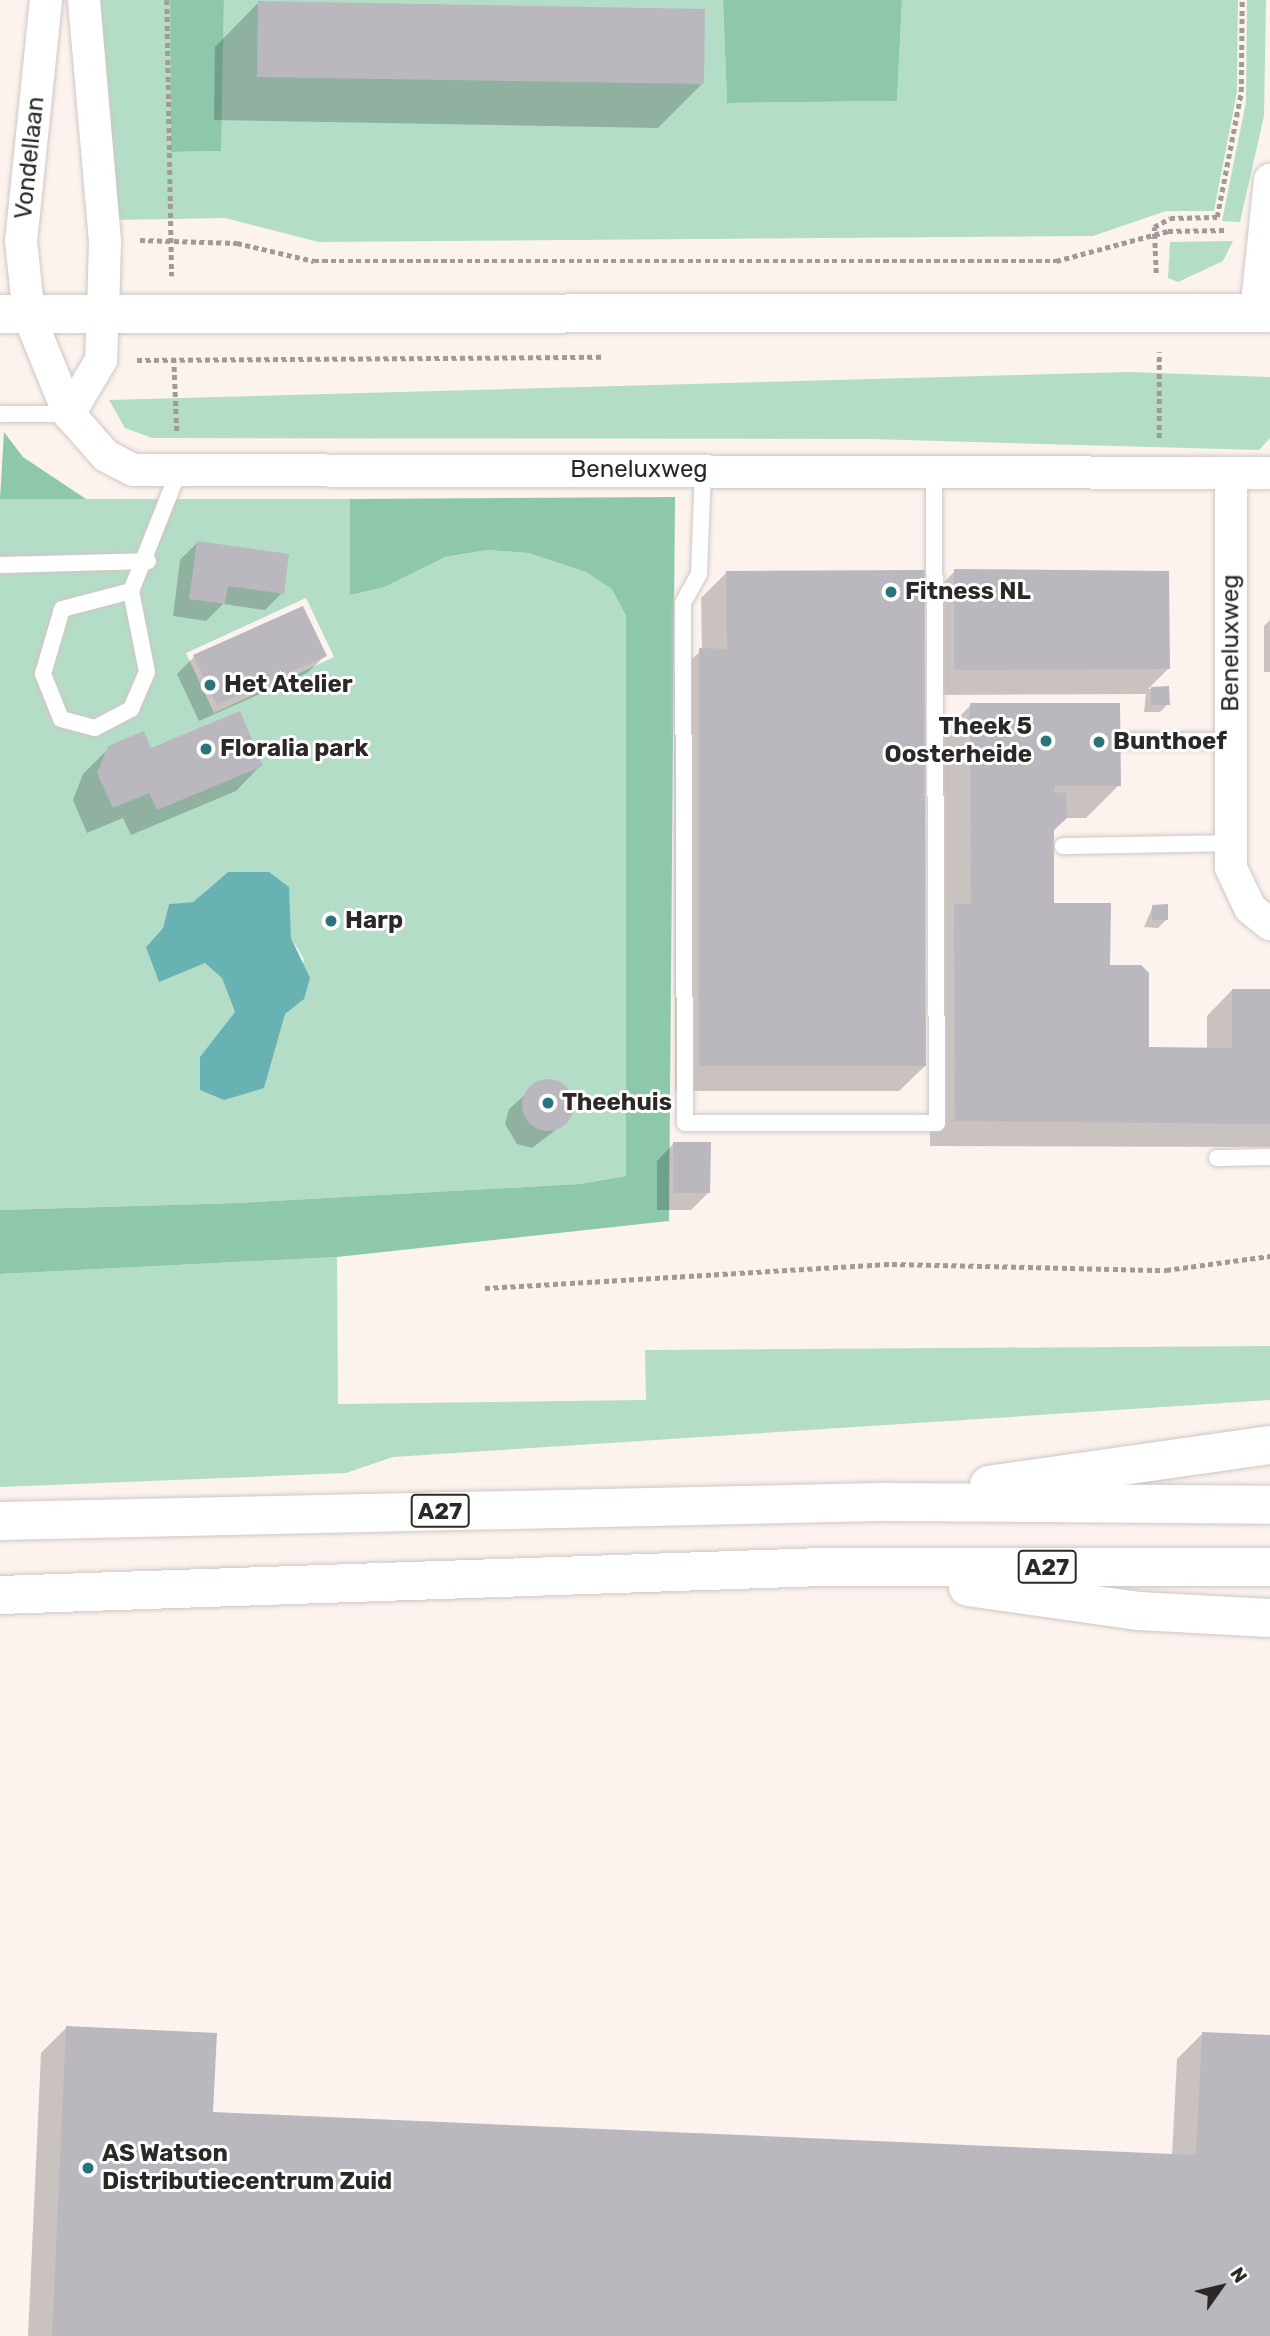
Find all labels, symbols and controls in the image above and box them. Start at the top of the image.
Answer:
street label: Vondellaan [9,95,51,221]
street label: Beneluxweg [570,456,708,484]
street label: Beneluxweg [1217,574,1245,712]
place label: Fitness NL [905,578,1031,606]
marker: Fitness NL [883,584,899,600]
place label: Het Atelier [224,671,353,699]
marker: Het Atelier [202,677,218,693]
place label: Theek 5 Oosterheide [885,713,1032,769]
place label: Bunthoef [1113,728,1227,756]
marker: Theek 5 Oosterheide [1038,733,1054,749]
marker: Bunthoef [1091,734,1107,750]
place label: Floralia park [220,735,368,763]
marker: Floralia park [198,741,214,757]
place label: Harp [345,907,403,935]
marker: Harp [323,913,339,929]
place label: Theehuis [562,1089,672,1117]
marker: Theehuis [540,1095,556,1111]
road number: A27 [410,1492,470,1530]
road number: A27 [1017,1548,1077,1586]
place label: AS Watson Distributiecentrum Zuid [102,2140,392,2196]
marker: AS Watson Distributiecentrum Zuid [80,2160,96,2176]
north arrow [1186,2252,1256,2322]
text: N [1225,2263,1252,2287]

